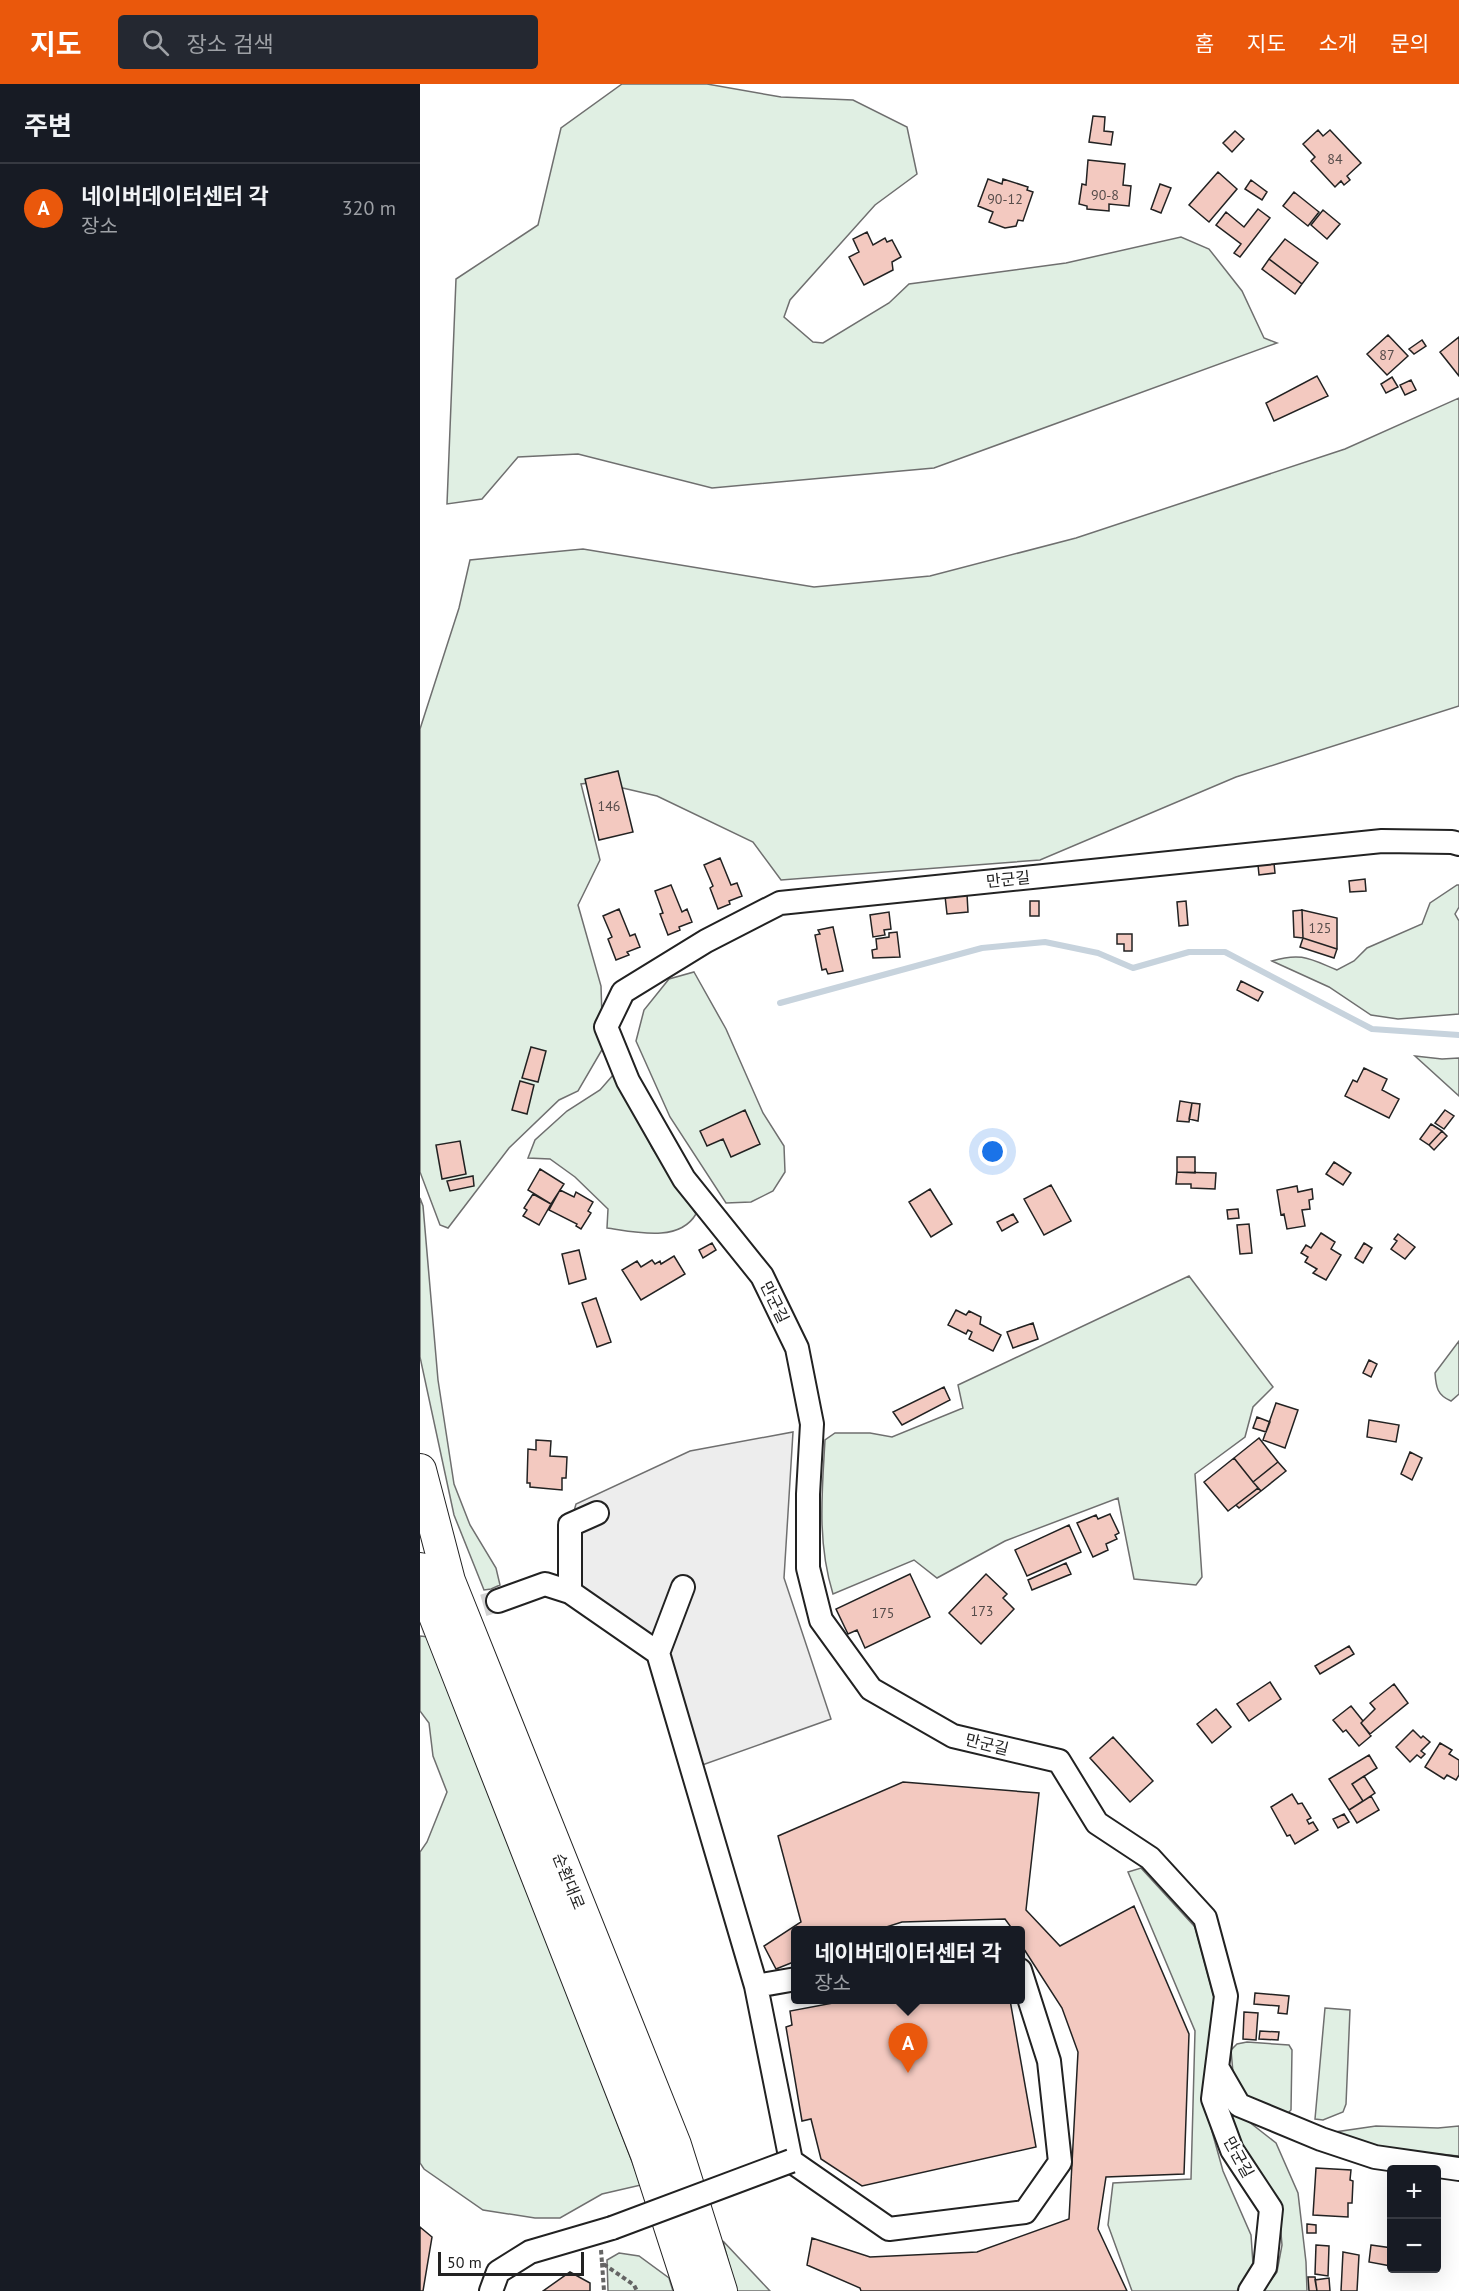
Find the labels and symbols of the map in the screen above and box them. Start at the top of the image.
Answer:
house number: 84 [1327,150,1343,168]
house number: 90-8 [1091,186,1119,204]
house number: 90-12 [987,190,1023,208]
house number: 87 [1379,346,1395,364]
house number: 146 [598,797,620,815]
street label: 만군길 [985,867,1031,891]
house number: 125 [1309,919,1331,937]
your location [978,1137,1007,1166]
street label: 만군길 [756,1278,794,1326]
house number: 173 [971,1602,993,1620]
house number: 175 [872,1604,894,1622]
street label: 만군길 [963,1729,1011,1759]
street label: 순환대로 [549,1850,589,1912]
pin: A [888,2024,928,2073]
street label: 만군길 [1220,2133,1258,2181]
scale bar [438,2249,584,2276]

